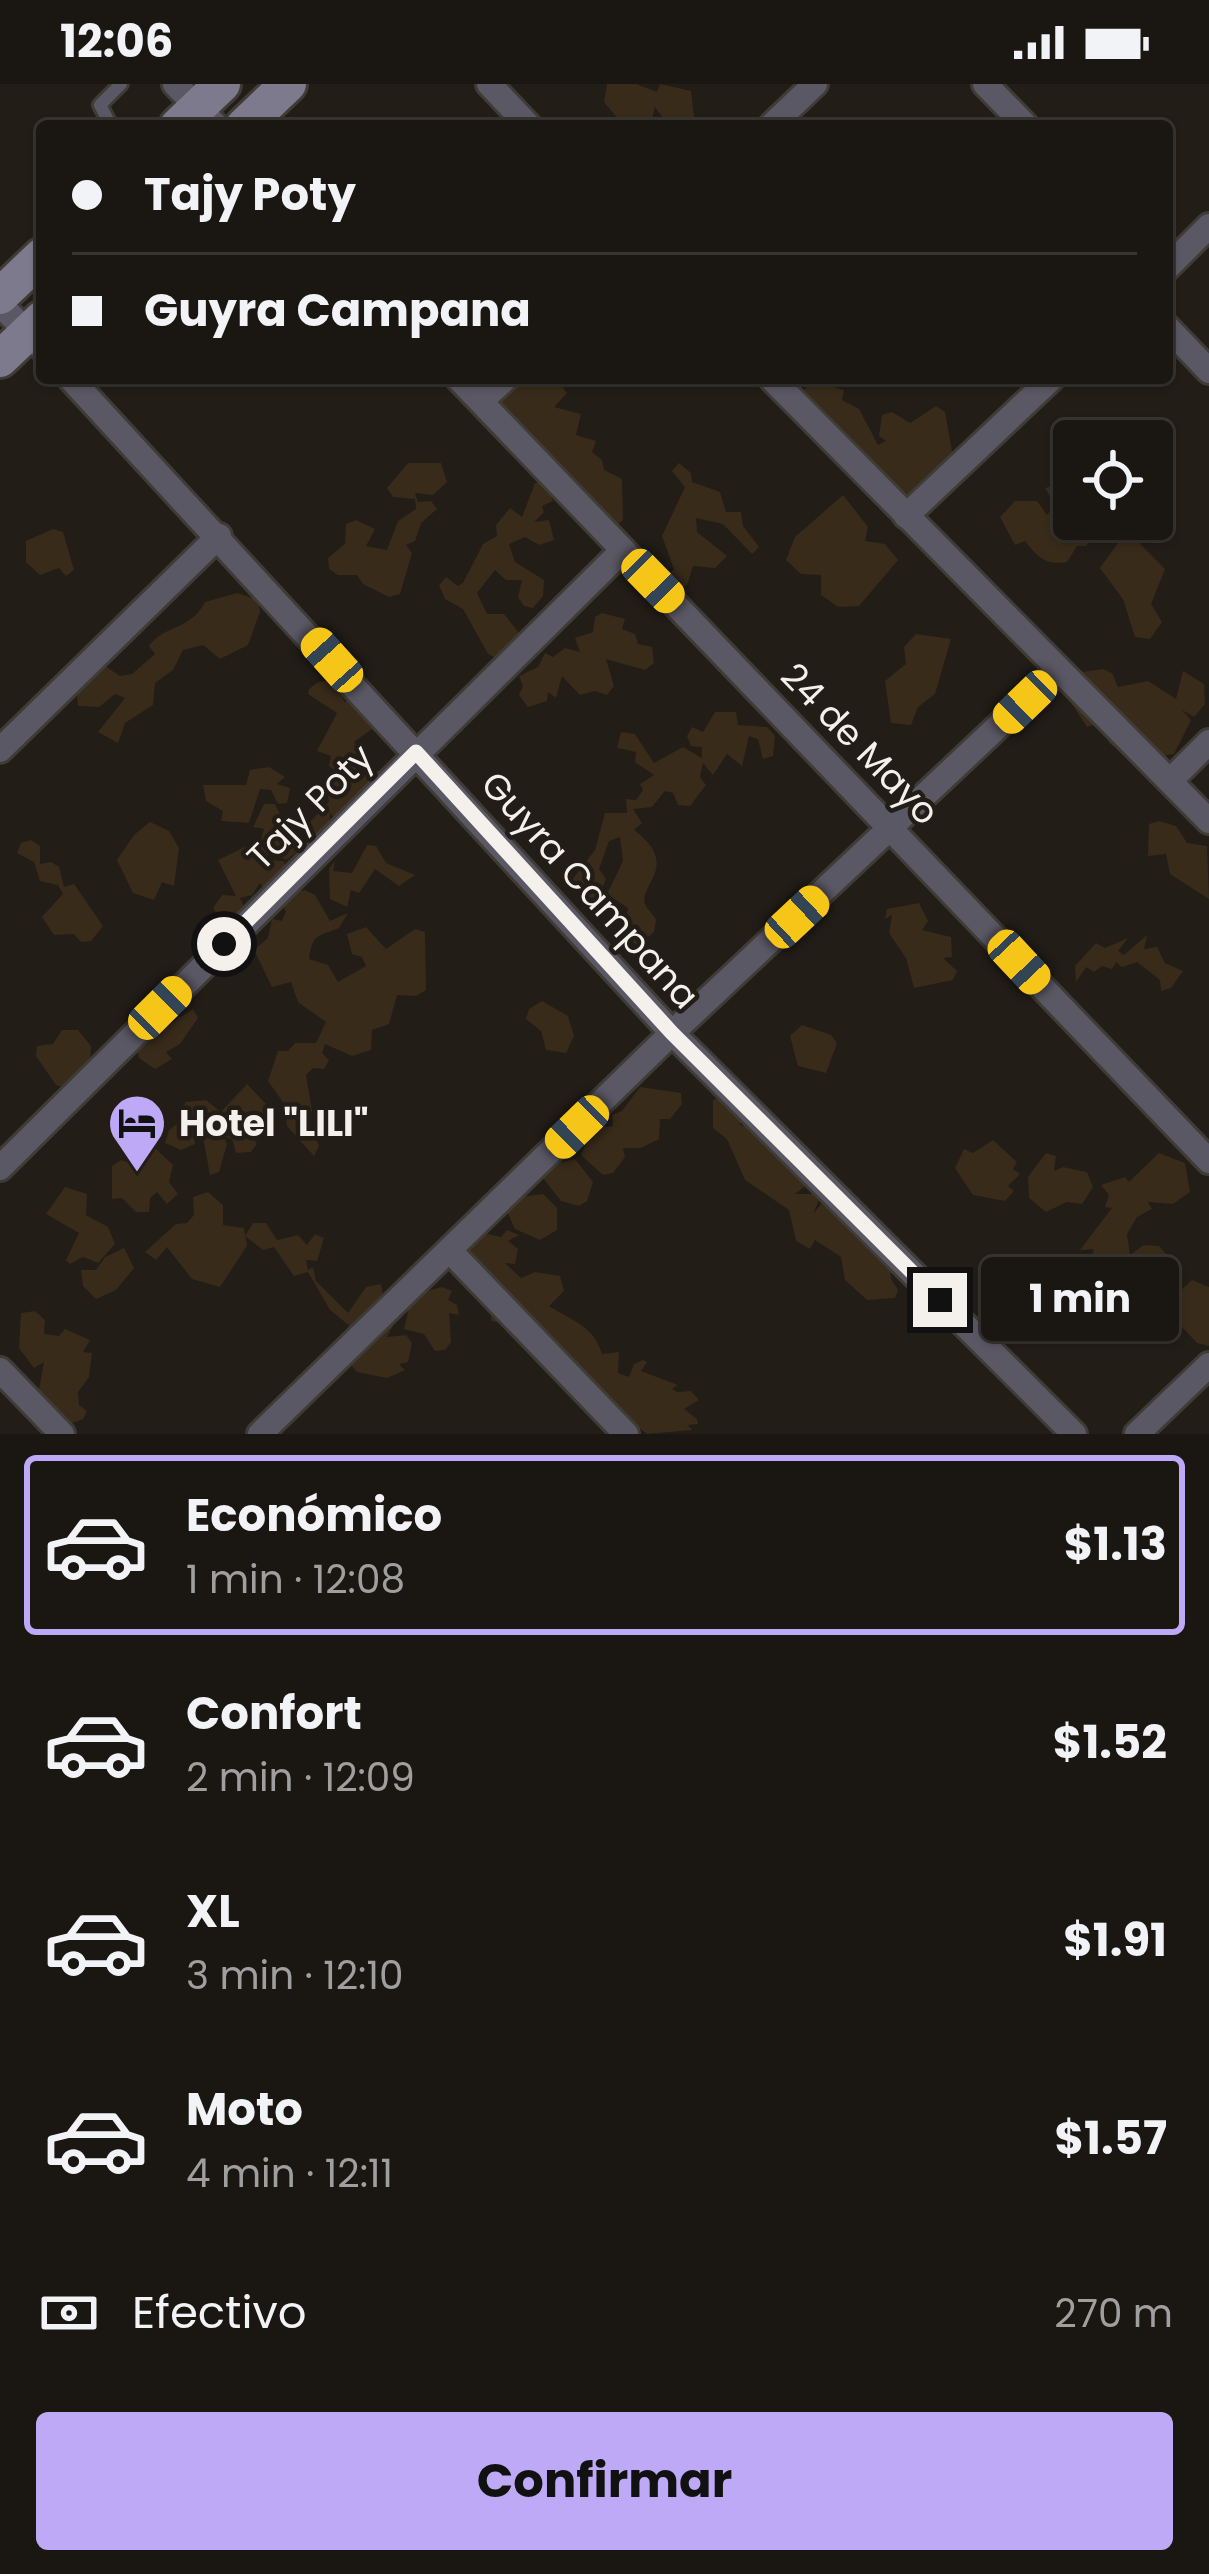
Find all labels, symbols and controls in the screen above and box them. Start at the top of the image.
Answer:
text: 12:06 [60,10,173,73]
text: Tajy Poty [144,163,356,226]
text: Guyra Campana [144,279,531,342]
map controls [1053,420,1173,540]
button: locate [1053,420,1173,540]
car [615,543,691,619]
car [295,621,369,699]
street label: 24 de Mayo [769,652,951,836]
car [987,664,1063,740]
street label: Tajy Poty [235,732,385,882]
street label: Guyra Campana [469,760,711,1020]
car [758,879,836,955]
route start [197,917,251,971]
car [981,923,1057,1001]
car [122,970,198,1046]
car [539,1089,615,1165]
hotel icon: Hotel "LILI" [106,1092,168,1174]
place label: Hotel "LILI" [179,1098,368,1149]
callout: 1 min [982,1258,1180,1342]
text: 1 min [1029,1271,1131,1326]
route end [913,1273,967,1327]
text: Económico [186,1484,442,1547]
icon: car [42,1491,150,1599]
text: $1.13 [1064,1513,1167,1576]
text: 1 min · 12:08 [186,1552,405,1607]
text: Confort [186,1682,362,1745]
icon: car [42,1689,150,1797]
text: $1.52 [1053,1711,1167,1774]
text: 2 min · 12:09 [186,1750,415,1805]
text: XL [186,1880,240,1943]
icon: car [42,1887,150,1995]
text: $1.91 [1063,1909,1167,1972]
text: 3 min · 12:10 [186,1948,403,2003]
text: Moto [186,2078,303,2141]
icon: car [42,2085,150,2193]
text: $1.57 [1054,2107,1167,2170]
text: 4 min · 12:11 [186,2146,393,2201]
icon: cash [36,2280,102,2346]
text: Efectivo [132,2281,307,2344]
text: 270 m [1054,2286,1173,2341]
button: Confirmar [36,2412,1173,2550]

